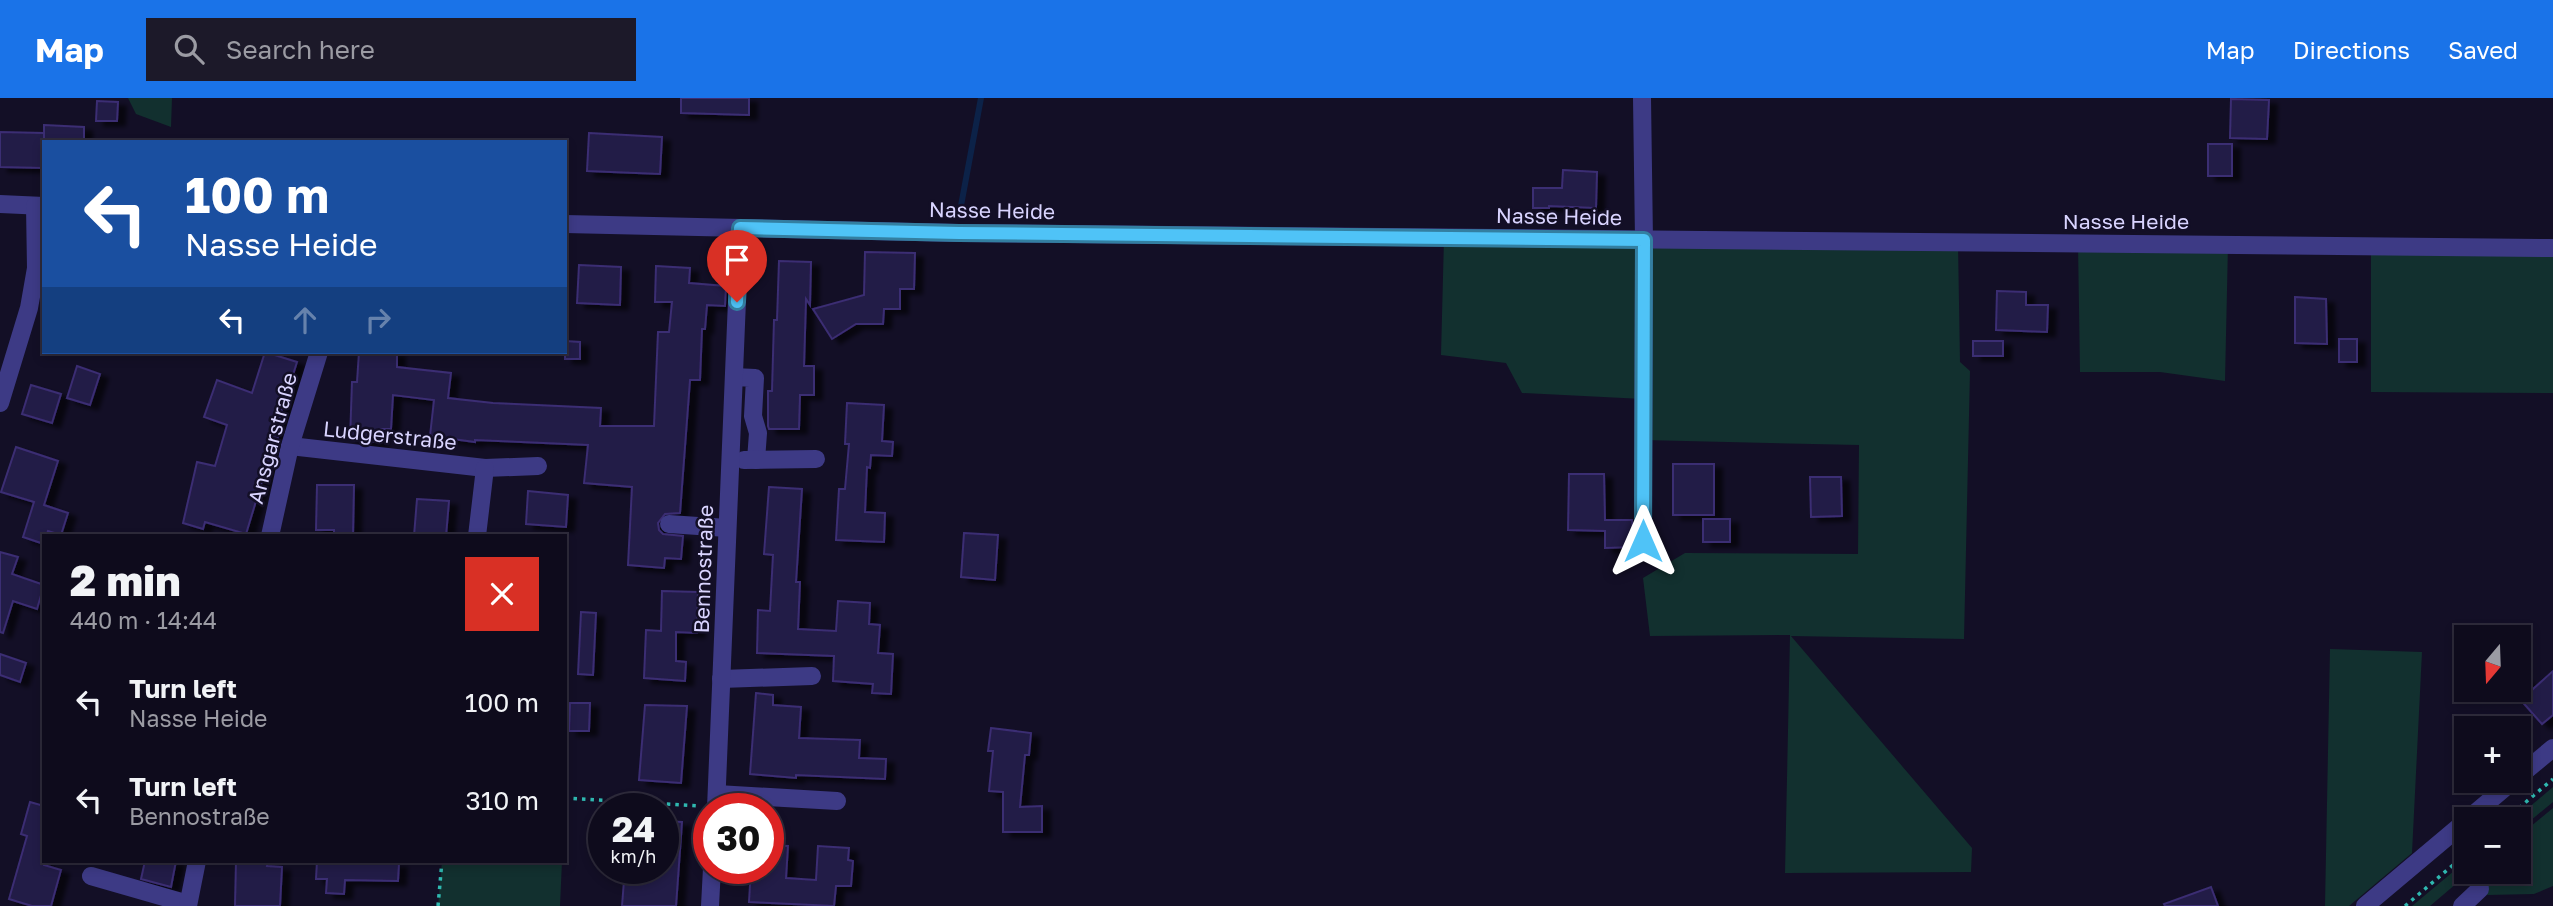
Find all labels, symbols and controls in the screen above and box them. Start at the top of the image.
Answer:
search box [146,18,636,81]
text: Map [35,30,104,69]
icon: search [170,30,208,68]
text: Search here [226,34,375,65]
text: Map [2206,35,2255,64]
text: Directions [2293,35,2410,64]
text: Saved [2448,35,2518,64]
text: 100 m [185,165,329,224]
icon: left [70,168,161,259]
street label: Nasse Heide [929,196,1055,224]
street label: Nasse Heide [1496,202,1622,230]
street label: Nasse Heide [2063,208,2189,234]
text: Nasse Heide [185,225,378,263]
pin [707,230,767,302]
icon: arrive [718,241,756,279]
icon: left [213,301,251,339]
icon: ahead [286,301,324,339]
icon: right [359,301,397,339]
street label: Ansgarstraße [242,370,302,506]
street label: Ludgerstraße [322,415,458,455]
street label: Bennostraße [688,504,718,634]
position arrow [1606,504,1680,578]
text: 2 min [70,555,181,605]
button: close [465,557,539,631]
text: 440 m · 14:44 [70,606,217,634]
north arrow [2454,625,2530,702]
map controls [2454,625,2531,884]
text: Turn left [129,673,237,704]
icon: left [70,683,108,721]
text: 100 m [465,687,539,718]
text: Nasse Heide [129,704,267,732]
button: + [2454,716,2531,793]
text: Turn left [129,771,237,802]
icon: left [70,781,108,819]
text: 310 m [466,785,539,816]
speed limit sign: 30 [693,793,784,884]
text: Bennostraße [129,802,270,830]
button: − [2454,807,2531,884]
text: 24 [612,808,655,850]
text: km/h [611,845,656,867]

